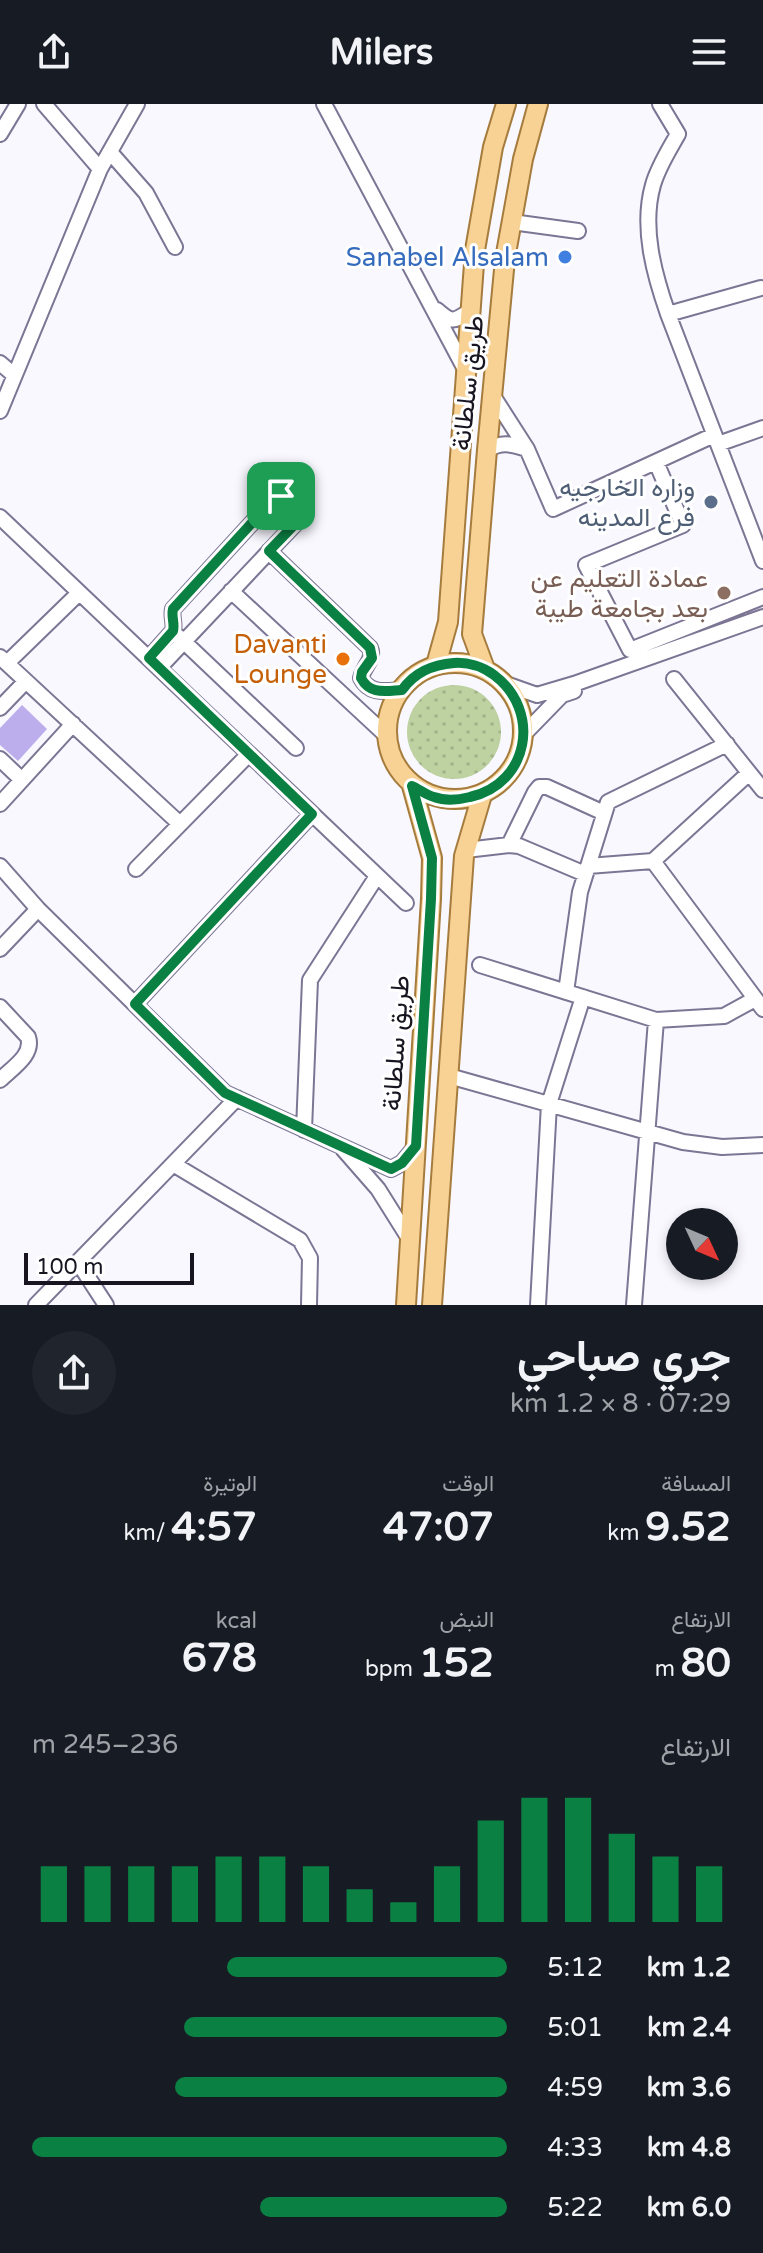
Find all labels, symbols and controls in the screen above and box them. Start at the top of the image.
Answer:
icon: share [32,30,76,74]
icon: menu [687,30,731,74]
text: Milers [330,31,433,74]
place label: Sanabel Alsalam [346,242,549,273]
marker: Sanabel Alsalam [556,248,574,266]
street label: طريق سلطانة [445,314,491,452]
pin [247,462,315,530]
place label: وزاره الخارجيه فرع المدينه [559,472,695,535]
icon: arrive [259,474,303,518]
marker: وزاره الخارجيه فرع المدينه [702,493,720,511]
place label: عمادة التعليم عن بعد بجامعة طيبة [530,563,708,624]
marker: عمادة التعليم عن بعد بجامعة طيبة [715,584,733,602]
place label: Davanti Lounge [233,629,327,690]
marker: Davanti Lounge [334,650,352,668]
street label: طريق سلطانة [376,974,416,1112]
north arrow [666,1208,738,1280]
map controls [666,1208,738,1280]
scale bar [24,1249,194,1285]
text: 100 m [36,1254,103,1280]
button: share [32,1331,116,1415]
text: جري صباحي [517,1331,731,1384]
text: 07:29 · 8 × 1.2 km [510,1388,731,1419]
text: الوتيرة [203,1471,257,1497]
text: الوقت [442,1471,494,1497]
text: المسافة [661,1471,731,1497]
text: 4:57 [171,1503,257,1551]
text: 47:07 [383,1503,494,1551]
text: 9.52 [645,1503,731,1551]
text: /km [124,1520,171,1546]
text: km [607,1520,645,1546]
text: النبض [440,1607,494,1633]
text: الارتفاع [671,1607,731,1633]
text: kcal [216,1608,257,1634]
text: 678 [182,1634,257,1682]
text: 152 [419,1639,494,1687]
text: 80 [681,1639,731,1687]
text: bpm [365,1656,419,1682]
text: m [655,1656,681,1682]
text: 236–245 m [32,1729,178,1760]
text: الارتفاع [660,1732,731,1763]
text: 5:12 [547,1952,603,1983]
text: 1.2 km [647,1952,731,1983]
text: 5:01 [547,2012,603,2043]
text: 2.4 km [647,2012,731,2043]
text: 4:59 [547,2072,603,2103]
text: 3.6 km [647,2072,731,2103]
text: 4:33 [547,2132,603,2163]
text: 4.8 km [647,2132,731,2163]
text: 5:22 [547,2192,603,2223]
text: 6.0 km [647,2192,731,2223]

